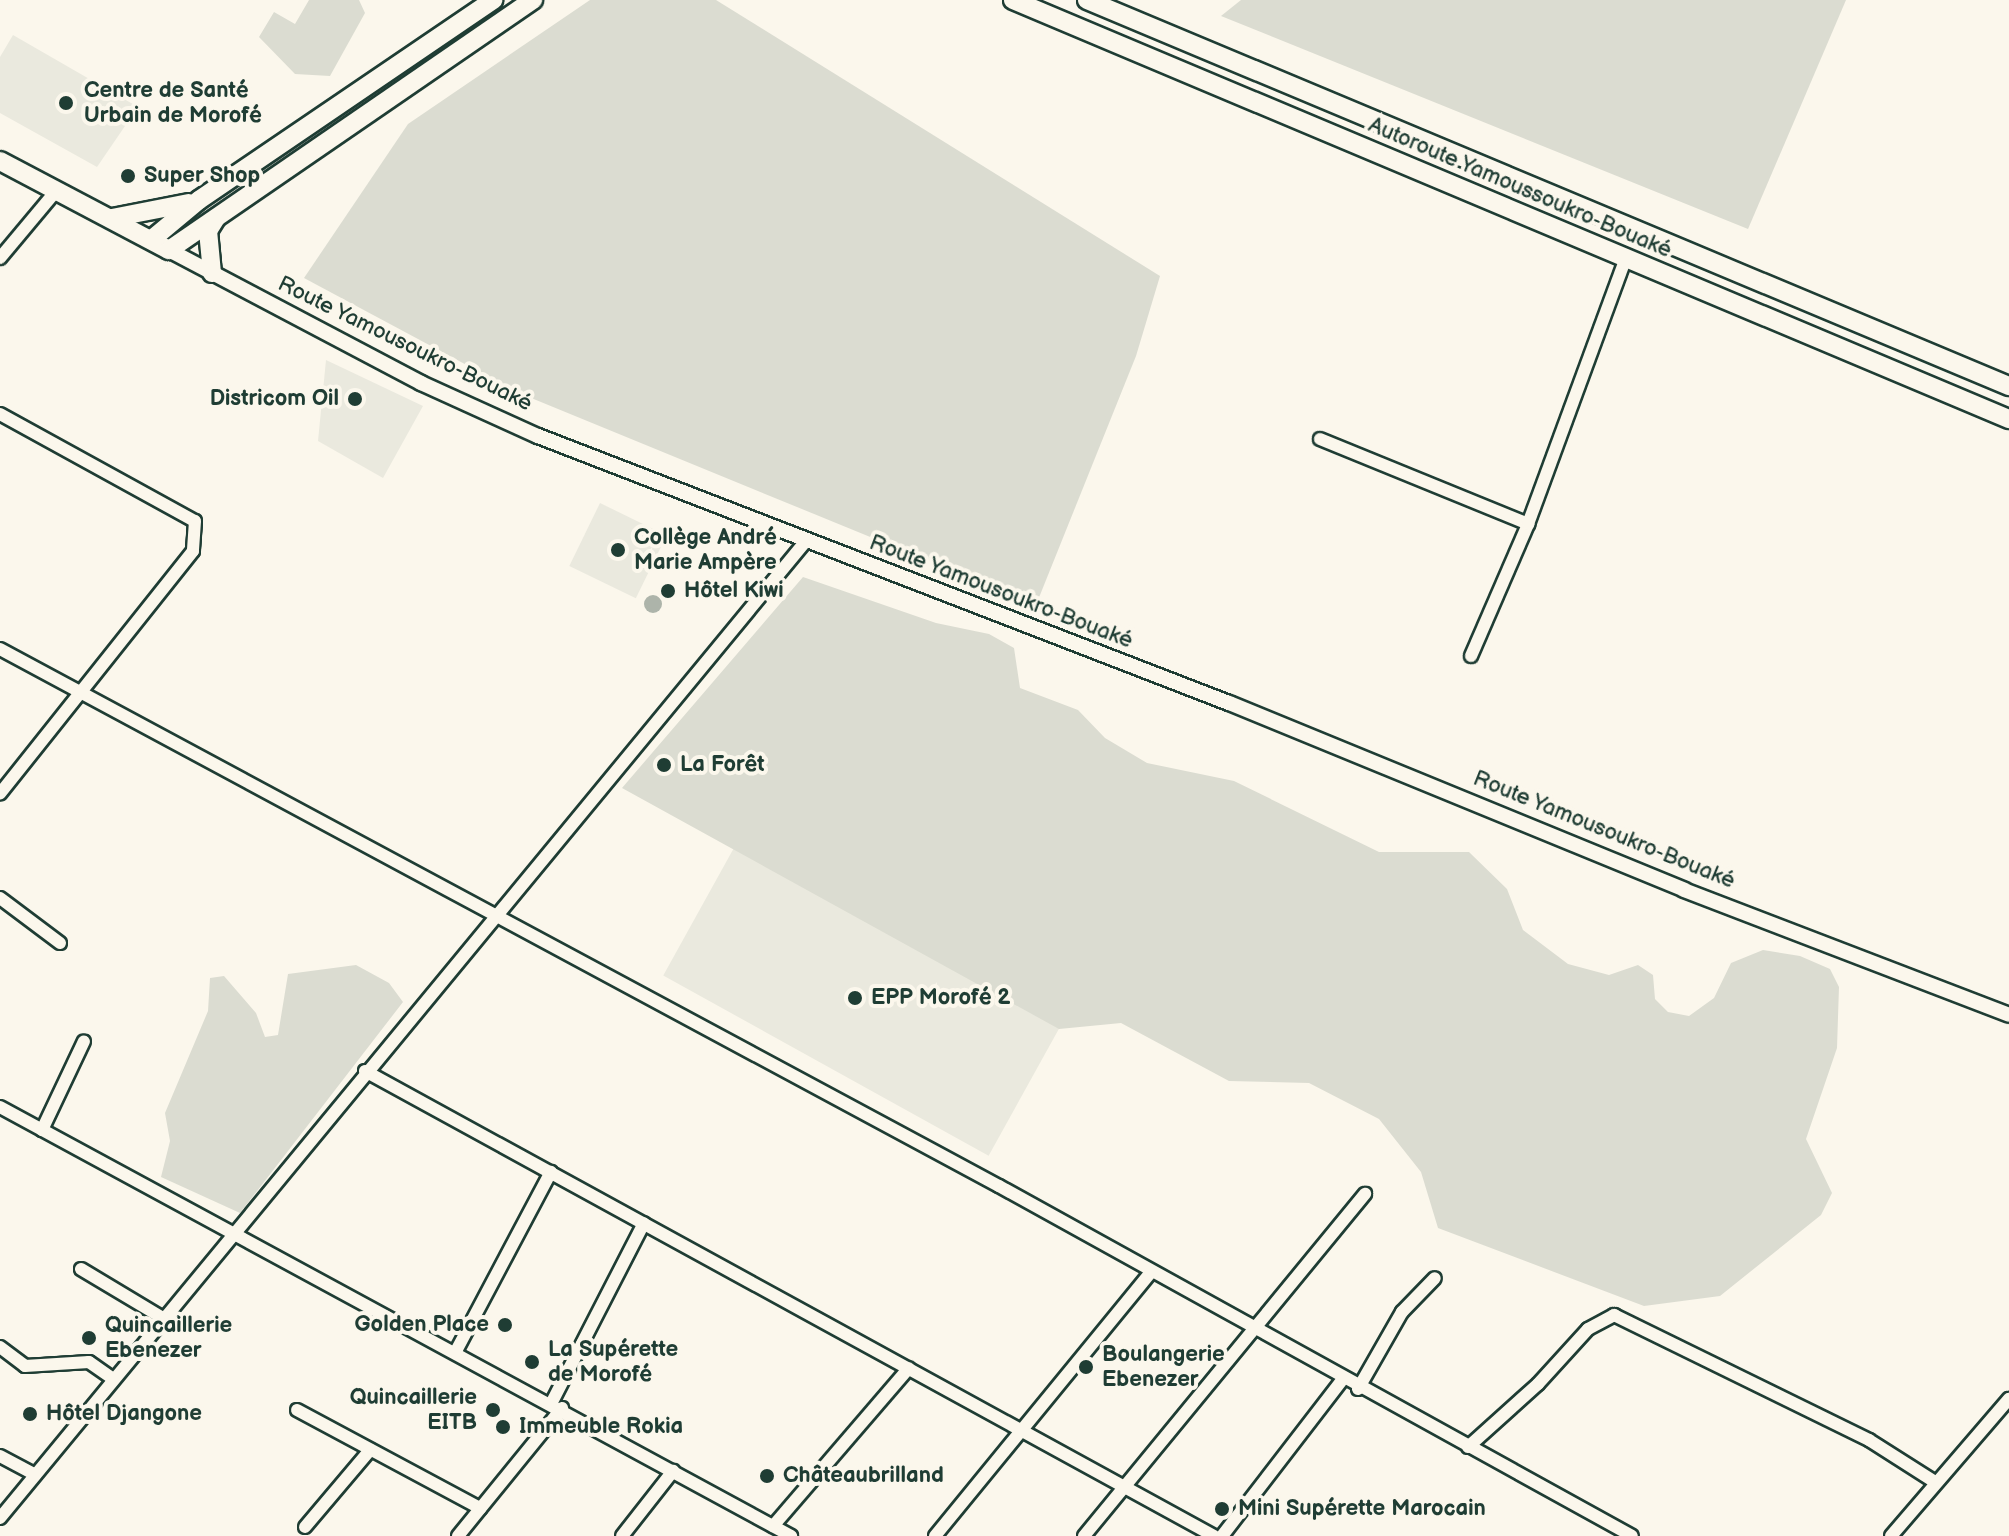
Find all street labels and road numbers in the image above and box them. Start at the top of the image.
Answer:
street label: Autoroute Yamoussoukro-Bouaké [1364,112,1676,264]
street label: Route Yamousoukro-Bouaké [273,270,537,418]
street label: Route Yamousoukro-Bouaké [865,529,1137,655]
street label: Route Yamousoukro-Bouaké [1469,765,1739,895]

